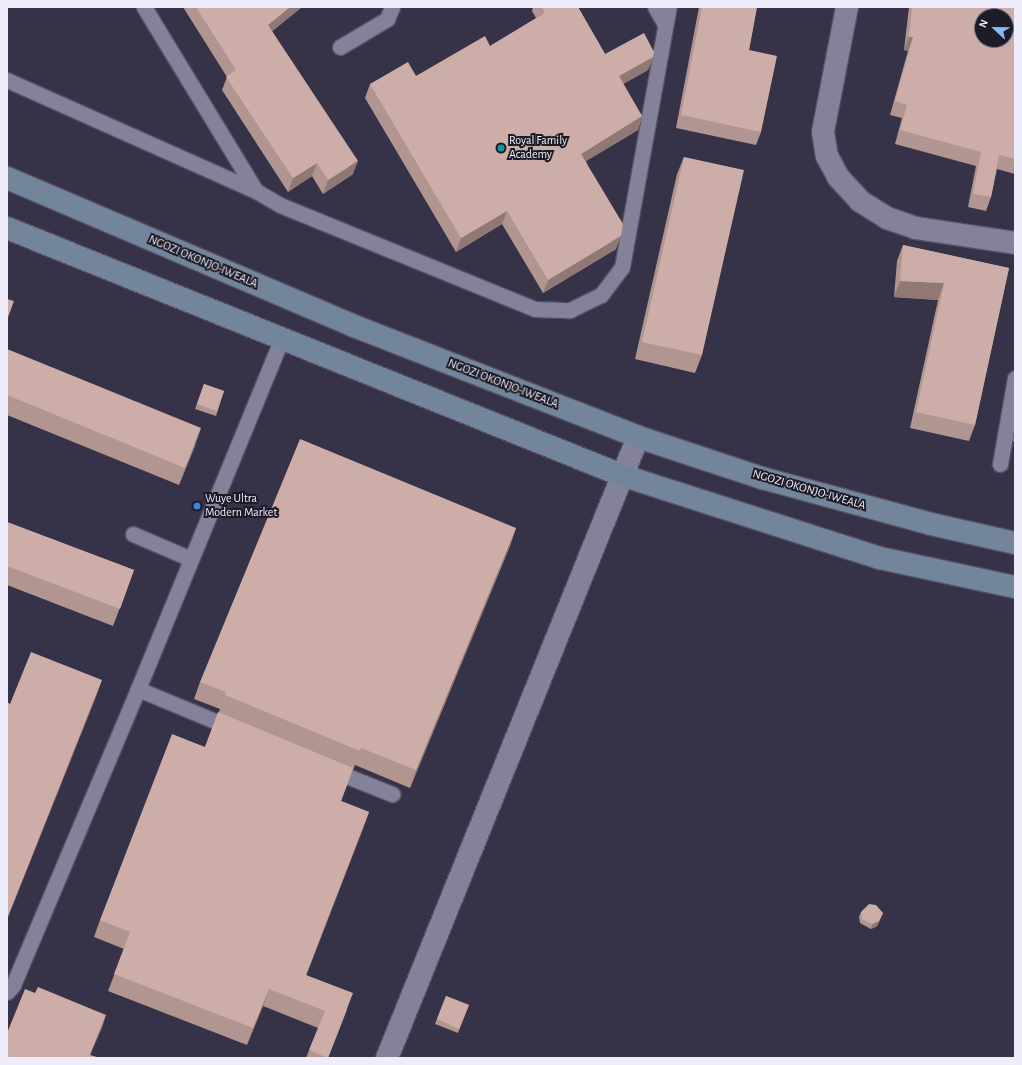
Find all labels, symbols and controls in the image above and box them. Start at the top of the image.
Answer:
north arrow [974,8,1014,48]
text: N [977,18,990,29]
place label: Royal Family Academy [509,134,567,162]
marker: Royal Family Academy [496,143,506,153]
street label: NGOZI OKONJO-IWEALA [146,233,260,291]
street label: NGOZI OKONJO-IWEALA [446,356,560,412]
street label: NGOZI OKONJO-IWEALA [751,467,867,513]
place label: Wuye Ultra Modern Market [205,492,277,520]
marker: Wuye Ultra Modern Market [192,501,202,511]

